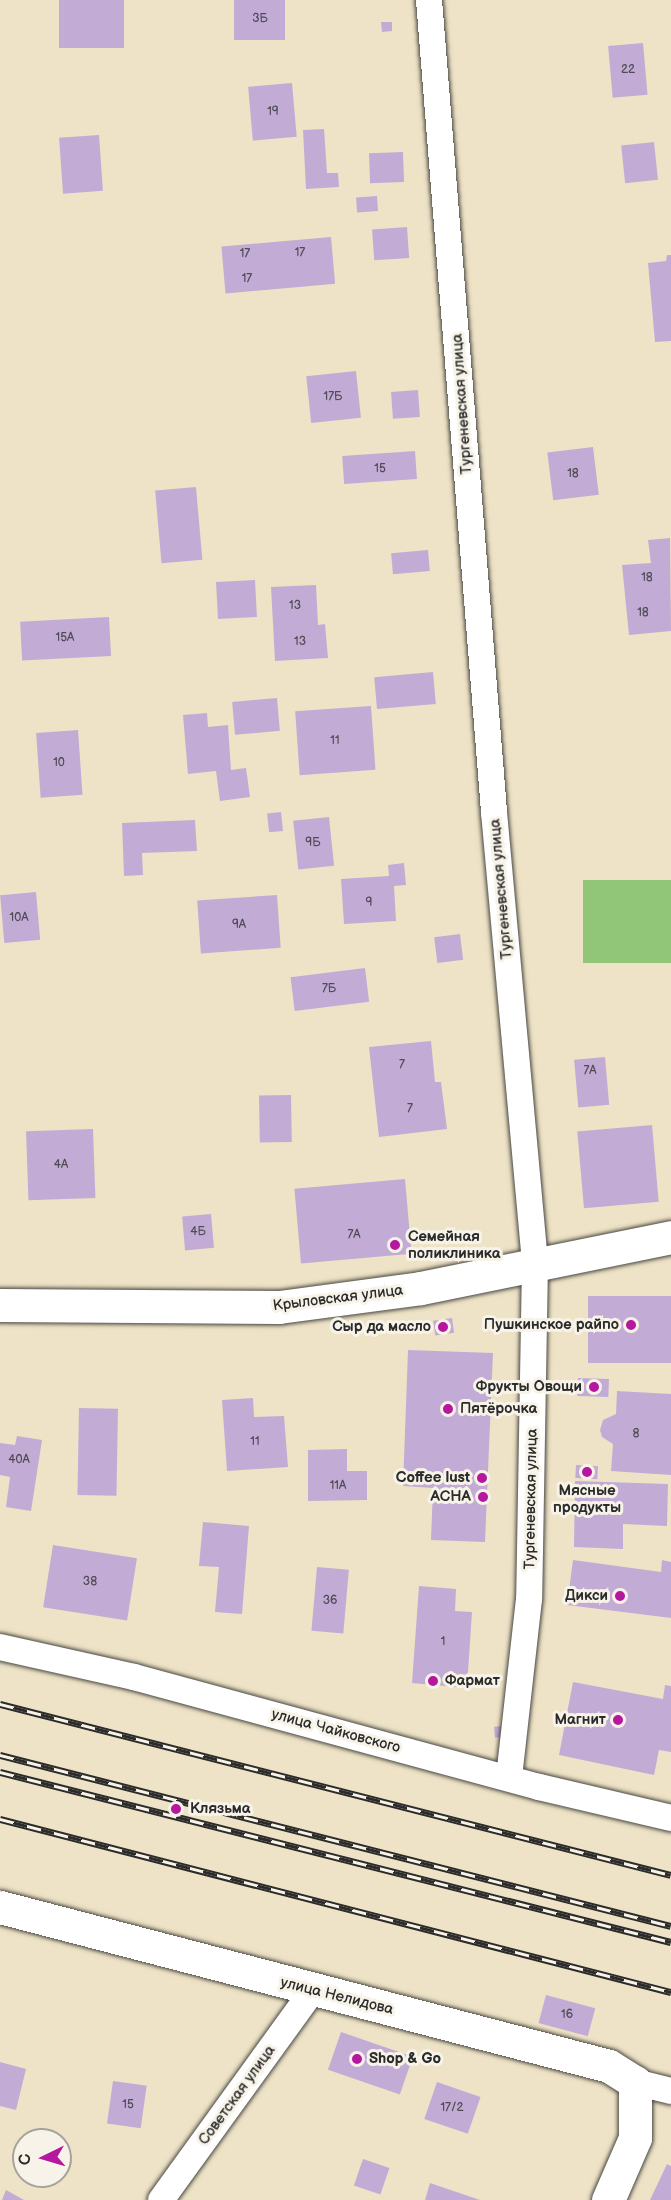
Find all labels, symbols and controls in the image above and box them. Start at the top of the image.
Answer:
house number: 3Б [252,12,268,26]
house number: 22 [621,63,635,77]
house number: 19 [267,105,279,119]
house number: 17 [295,246,305,260]
house number: 17 [240,247,250,261]
house number: 17 [242,272,252,286]
street label: Тургеневская улица [448,333,476,475]
house number: 17Б [324,390,342,404]
house number: 15 [374,462,386,476]
house number: 18 [567,467,579,481]
house number: 18 [641,571,653,585]
house number: 13 [289,599,301,613]
house number: 18 [637,606,649,620]
house number: 15А [56,631,74,645]
house number: 13 [294,635,306,649]
house number: 11 [330,734,340,748]
house number: 10 [53,756,65,770]
street label: Тургеневская улица [486,818,516,960]
house number: 9Б [305,836,321,850]
house number: 9 [366,896,372,910]
house number: 10А [10,911,28,925]
house number: 9А [232,918,246,932]
house number: 7Б [322,982,336,996]
house number: 7 [399,1058,405,1072]
house number: 7А [583,1064,597,1078]
house number: 7 [407,1102,413,1116]
house number: 4А [54,1158,68,1172]
house number: 4Б [190,1225,206,1239]
place label: Семейная поликлиника [408,1227,501,1262]
house number: 7А [347,1228,361,1242]
marker: Семейная поликлиника [386,1236,404,1254]
street label: Крыловская улица [272,1281,404,1315]
place label: Пушкинское райпо [484,1316,619,1334]
place label: Сыр да масло [332,1318,431,1336]
marker: Пушкинское райпо [624,1318,638,1332]
marker: Сыр да масло [436,1320,450,1334]
place label: Фрукты Овощи [476,1378,582,1396]
marker: Фрукты Овощи [587,1380,601,1394]
place label: Пятёрочка [460,1400,537,1418]
marker: Пятёрочка [441,1402,455,1416]
house number: 8 [633,1427,639,1441]
street label: Тургеневская улица [521,1428,541,1570]
house number: 11 [250,1435,260,1449]
house number: 40А [8,1453,30,1467]
marker: Мясные продукты [580,1465,594,1479]
place label: Coffee lust [396,1469,470,1487]
marker: Coffee lust [475,1471,489,1485]
house number: 11А [330,1479,346,1493]
place label: Мясные продукты [553,1481,621,1516]
place label: АСНА [430,1488,471,1506]
marker: АСНА [476,1490,490,1504]
house number: 38 [83,1575,97,1589]
place label: Дикси [565,1587,608,1605]
marker: Дикси [613,1589,627,1603]
house number: 36 [323,1594,337,1608]
house number: 1 [441,1635,445,1649]
place label: Фармат [445,1672,500,1690]
marker: Фармат [426,1674,440,1688]
street label: улица Чайковского [270,1705,402,1757]
place label: Магнит [554,1711,606,1729]
marker: Магнит [611,1713,625,1727]
marker: Клязьма [167,1800,185,1818]
place label: Клязьма [190,1800,251,1818]
street label: улица Нелидова [279,1973,395,2019]
house number: 16 [561,2008,573,2022]
street label: Советская улица [195,2042,279,2148]
place label: Shop & Go [369,2050,441,2068]
marker: Shop & Go [350,2052,364,2066]
house number: 15 [122,2098,134,2112]
house number: 17/2 [440,2101,464,2115]
north arrow [12,2128,72,2188]
text: С [16,2153,36,2166]

